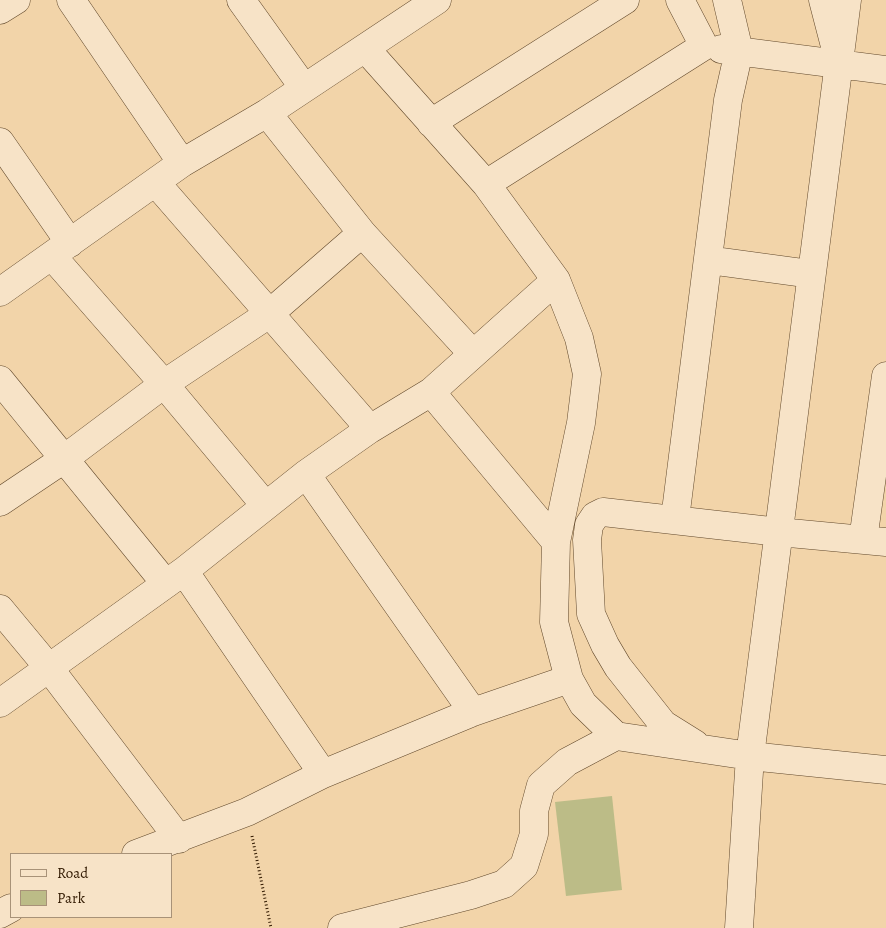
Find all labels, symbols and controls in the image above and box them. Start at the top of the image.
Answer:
legend [10,853,172,918]
text: Road [57,863,88,883]
text: Park [57,888,85,908]

